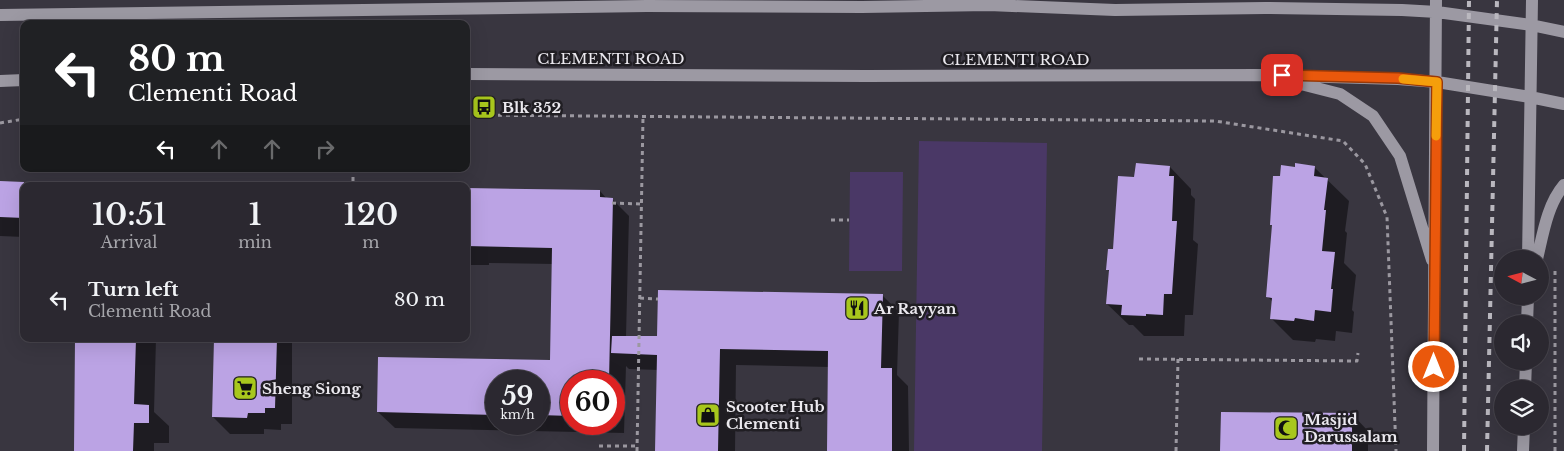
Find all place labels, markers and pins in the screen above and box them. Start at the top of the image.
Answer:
pin [1261,54,1303,96]
bus stop icon: Blk 352 [471,94,497,120]
place label: Blk 352 [502,98,561,117]
restaurant icon: Ar Rayyan [844,295,870,321]
place label: Ar Rayyan [873,299,957,318]
supermarket icon: Sheng Siong [232,375,258,401]
place label: Sheng Siong [262,379,361,398]
place label: Scooter Hub Clementi [726,397,825,433]
shop icon: Scooter Hub Clementi [695,402,721,428]
place label: Masjid Darussalam [1304,410,1398,446]
mosque icon: Masjid Darussalam [1273,415,1299,441]

